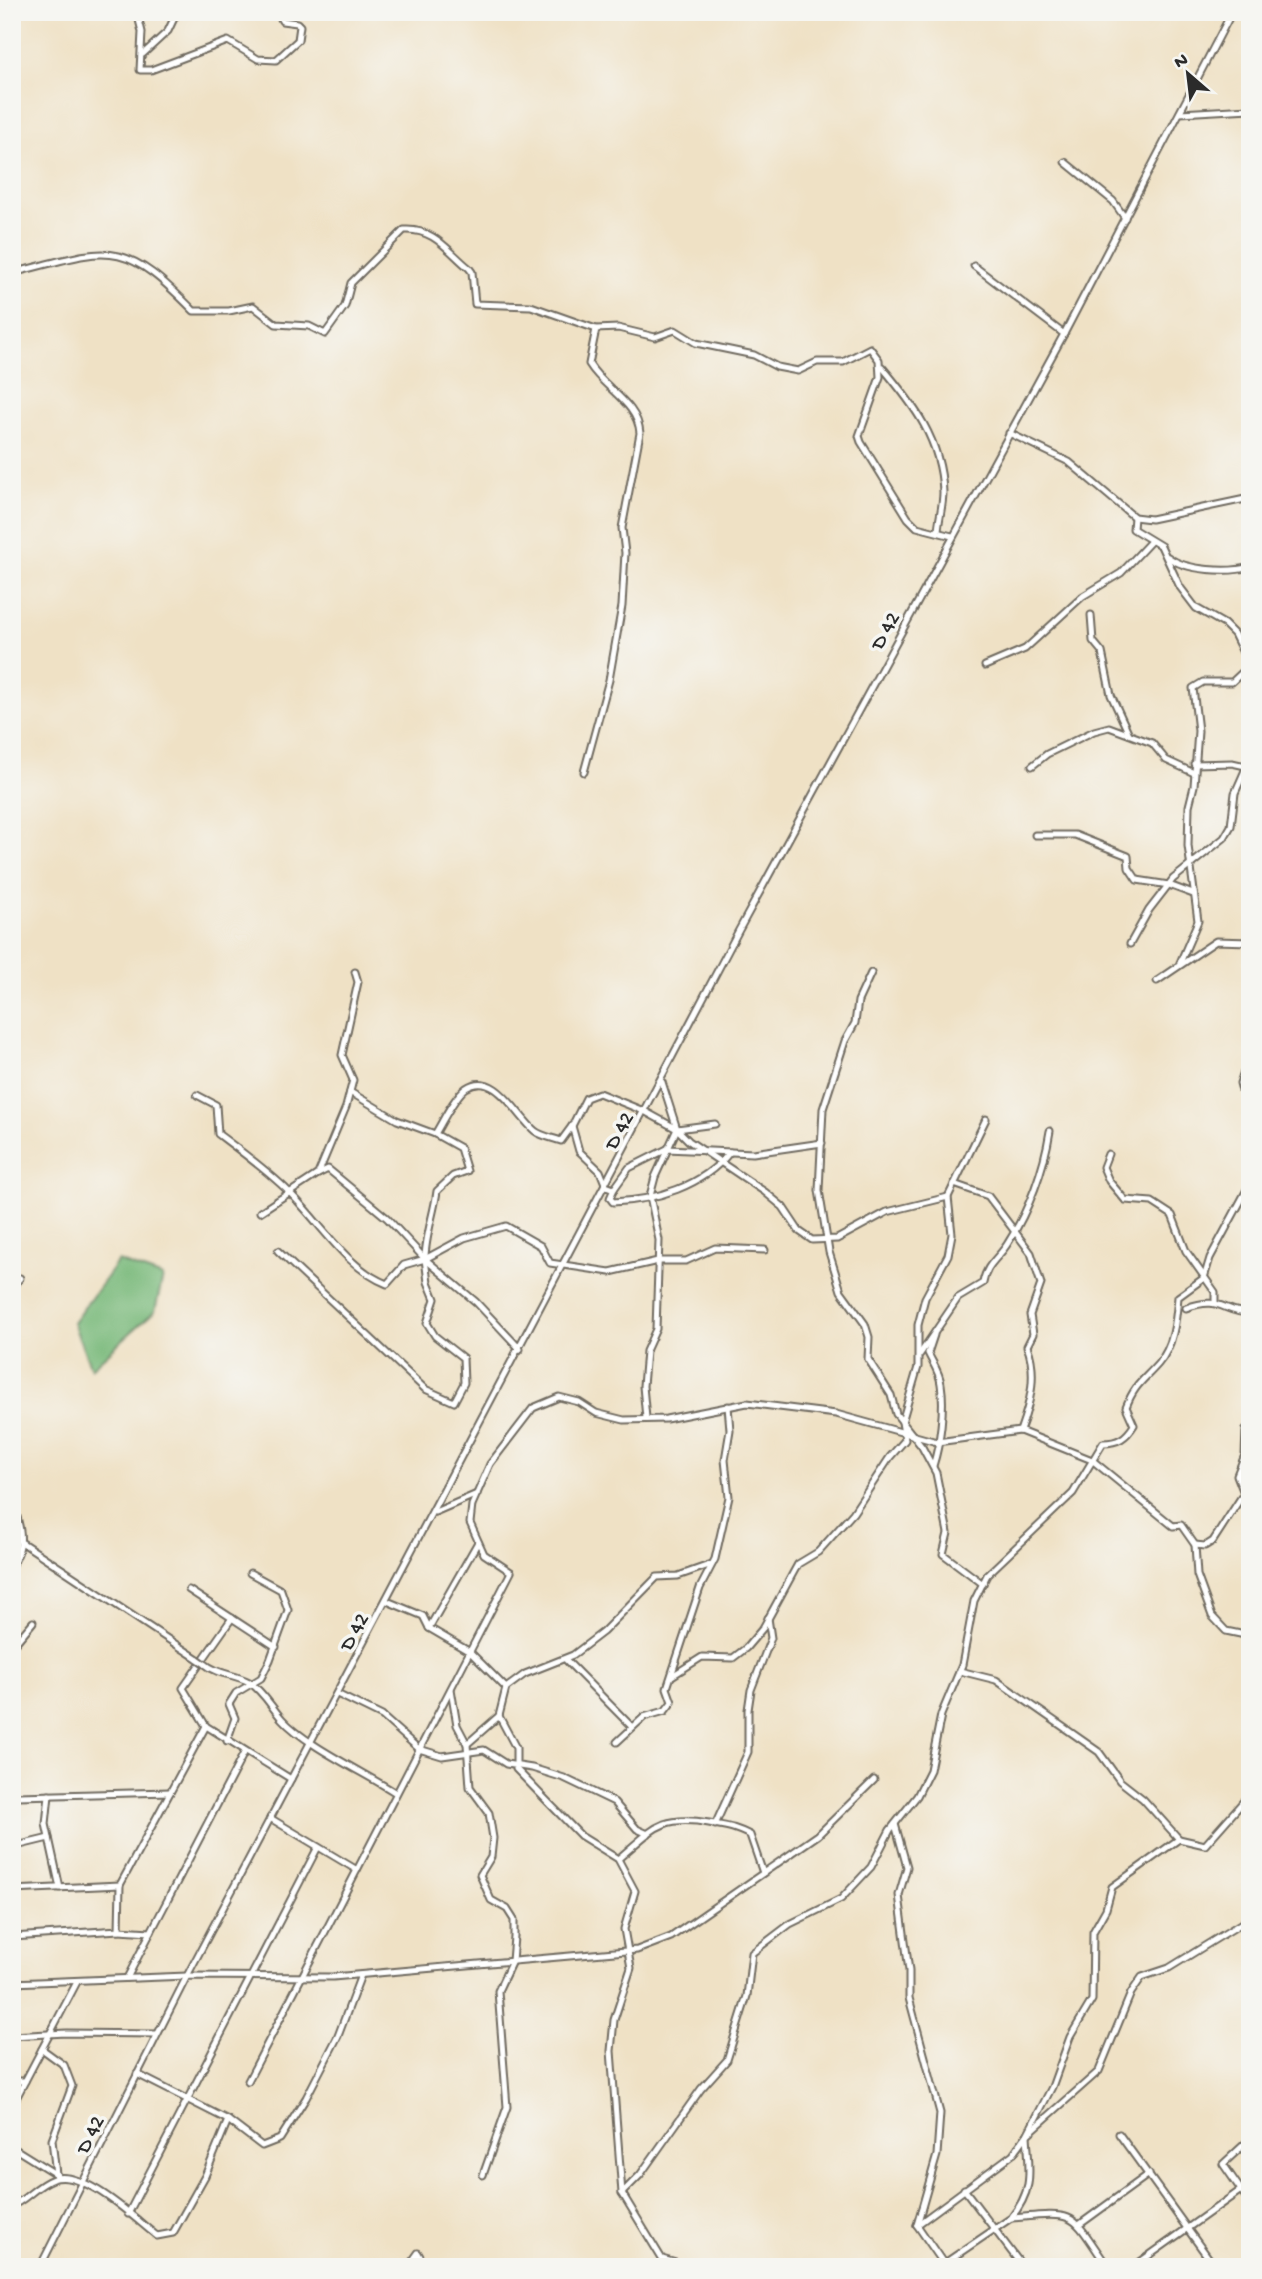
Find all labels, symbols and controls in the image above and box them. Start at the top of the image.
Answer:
north arrow [1154,38,1224,108]
text: N [1171,49,1193,75]
street label: D 42 [866,609,907,656]
street label: D 42 [600,1109,641,1156]
street label: D 42 [335,1610,376,1657]
street label: D 42 [72,2113,112,2160]

